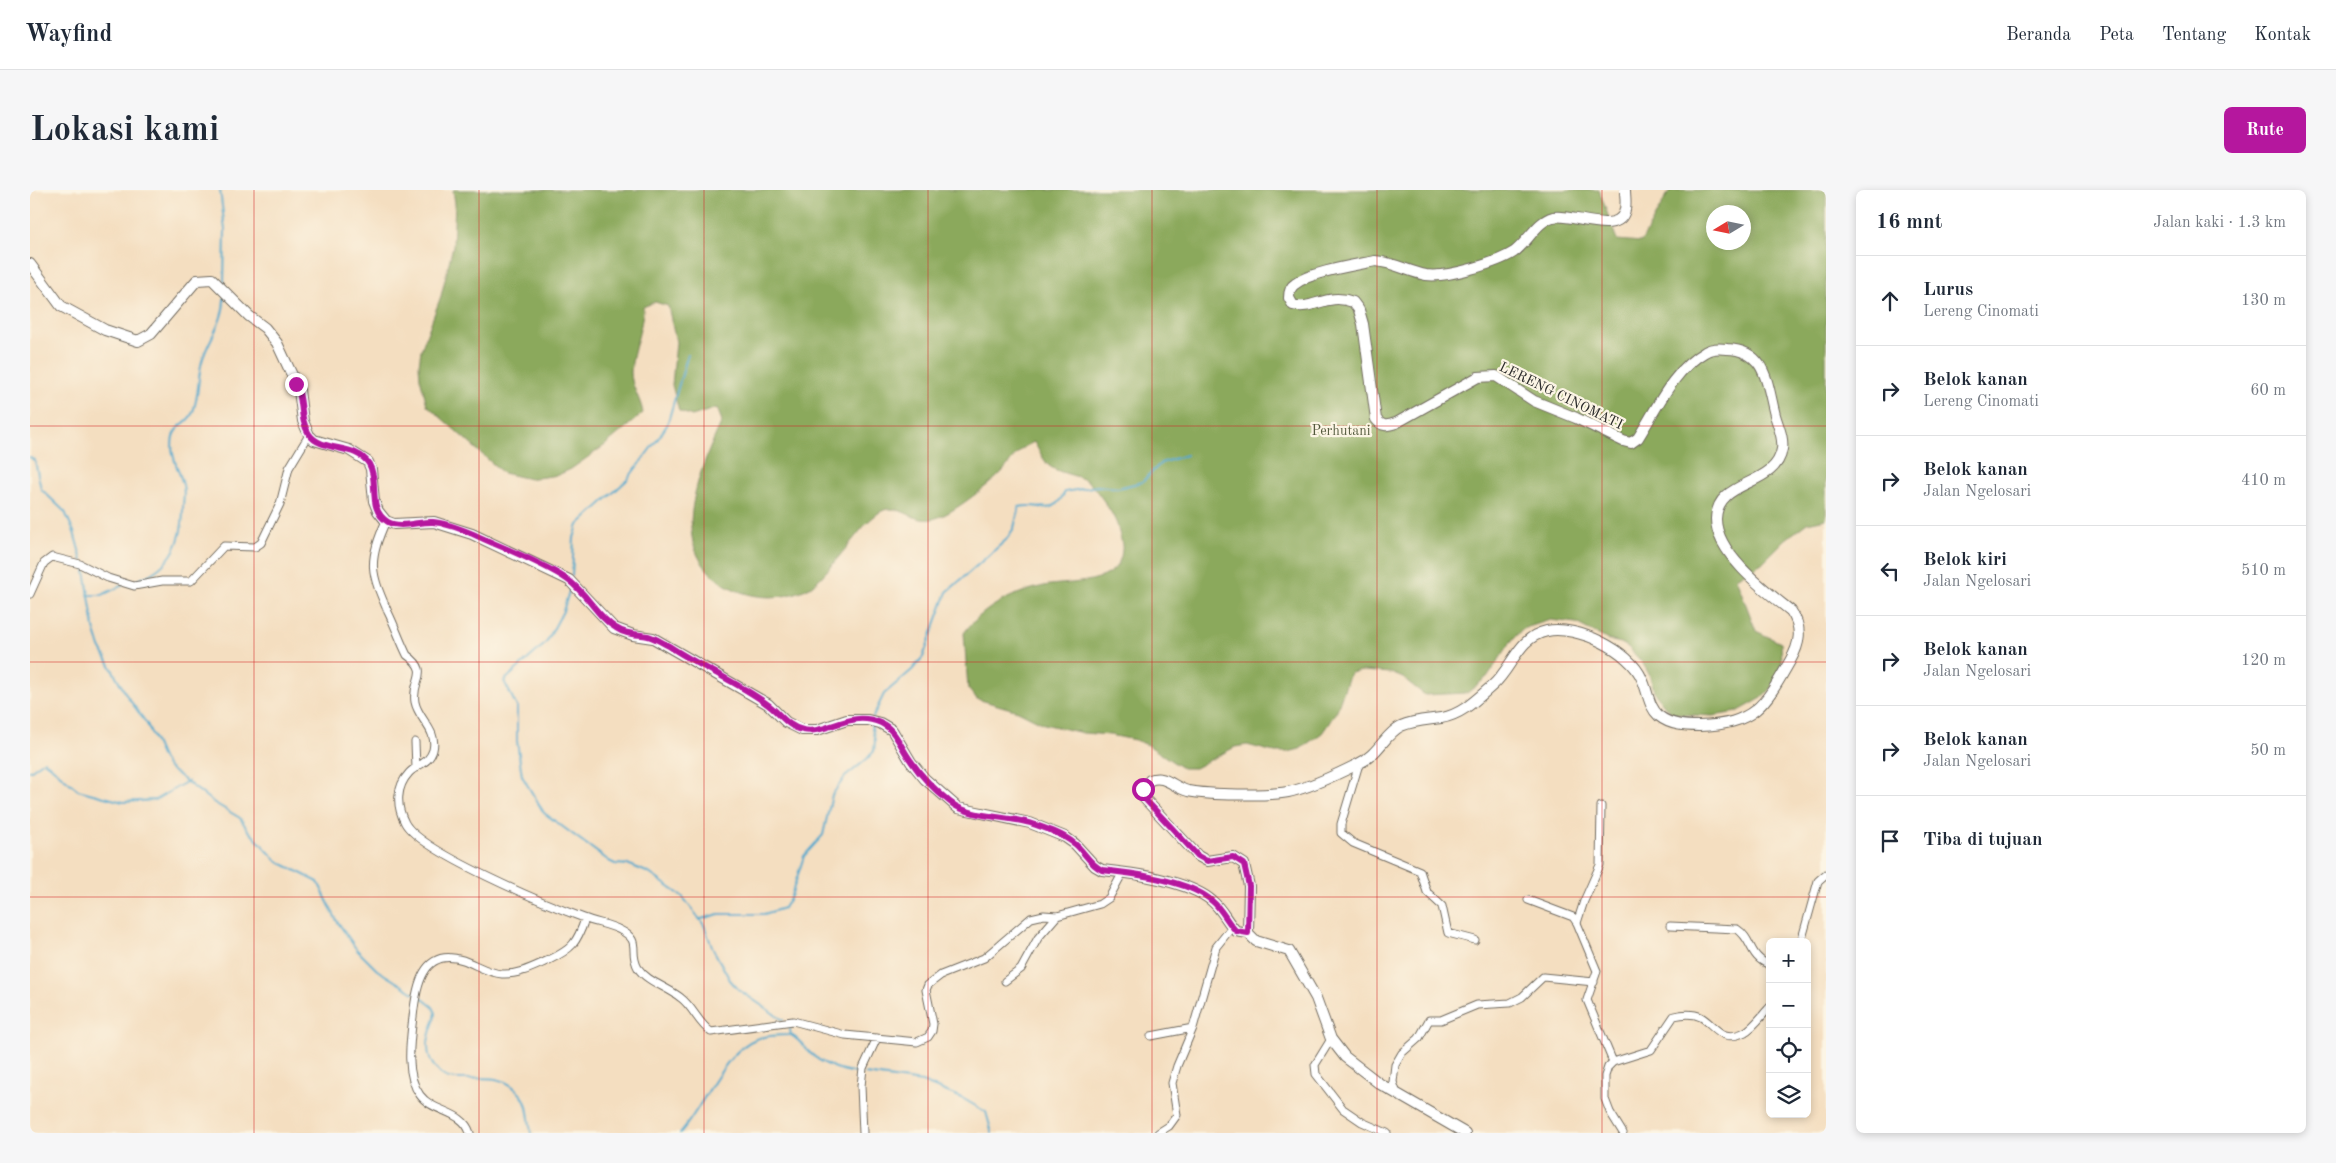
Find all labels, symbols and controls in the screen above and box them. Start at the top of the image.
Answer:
text: Wayfind [25,23,112,47]
text: Beranda [2006,26,2071,44]
text: Peta [2099,26,2134,44]
text: Tentang [2162,26,2226,44]
text: Kontak [2254,26,2311,44]
button: Rute [2224,107,2306,153]
text: Lokasi kami [30,113,219,148]
north arrow [1706,205,1751,250]
text: 16 mnt [1876,212,1942,233]
text: Jalan kaki · 1.3 km [2153,215,2286,231]
text: Lurus [1923,281,1973,300]
icon: ahead [1876,287,1904,315]
text: 130 m [2241,293,2286,309]
text: Lereng Cinomati [1923,304,2039,320]
street label: LERENG CINOMATI [1497,360,1625,432]
text: Belok kanan [1923,371,2028,390]
route end [285,373,308,396]
icon: right [1876,377,1904,405]
text: 60 m [2250,383,2286,399]
text: Lereng Cinomati [1923,394,2039,410]
park label: Perhutani [1311,424,1371,438]
text: Belok kanan [1923,461,2028,480]
icon: right [1876,467,1904,495]
text: 410 m [2241,473,2286,489]
text: Jalan Ngelosari [1923,484,2031,500]
text: Belok kiri [1923,551,2007,570]
icon: left [1876,557,1904,585]
text: 510 m [2241,563,2286,579]
text: Jalan Ngelosari [1923,574,2031,590]
text: Belok kanan [1923,641,2028,660]
icon: right [1876,647,1904,675]
text: 120 m [2241,653,2286,669]
text: Jalan Ngelosari [1923,664,2031,680]
text: Belok kanan [1923,731,2028,750]
icon: right [1876,737,1904,765]
text: 50 m [2250,743,2286,759]
text: Jalan Ngelosari [1923,754,2031,770]
route start [1132,778,1155,801]
icon: arrive [1876,827,1904,855]
text: Tiba di tujuan [1923,831,2043,850]
map controls [1766,938,1811,1118]
button: + [1766,938,1811,983]
button: − [1766,983,1811,1028]
button: locate [1766,1028,1811,1073]
button: layers [1766,1073,1811,1118]

